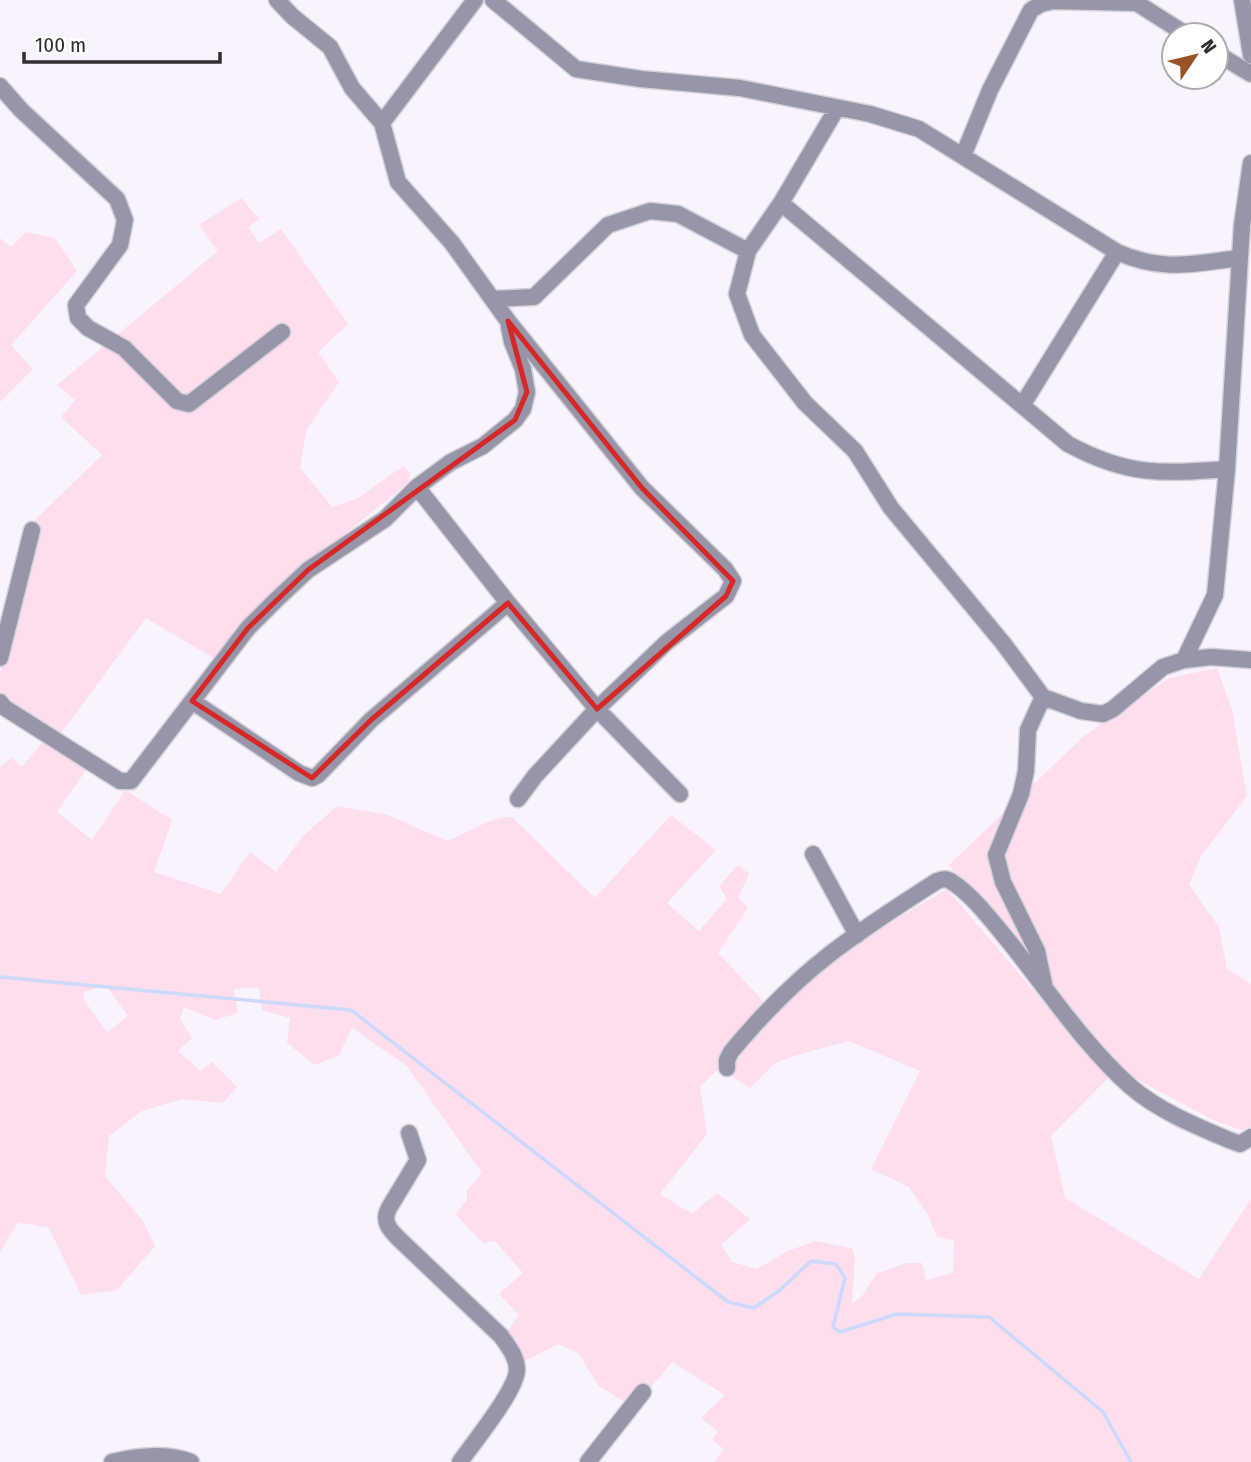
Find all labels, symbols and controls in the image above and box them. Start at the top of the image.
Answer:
scale bar [24,21,220,65]
north arrow [1160,21,1230,91]
text: 100 m [35,32,86,58]
text: N [1196,35,1221,58]

